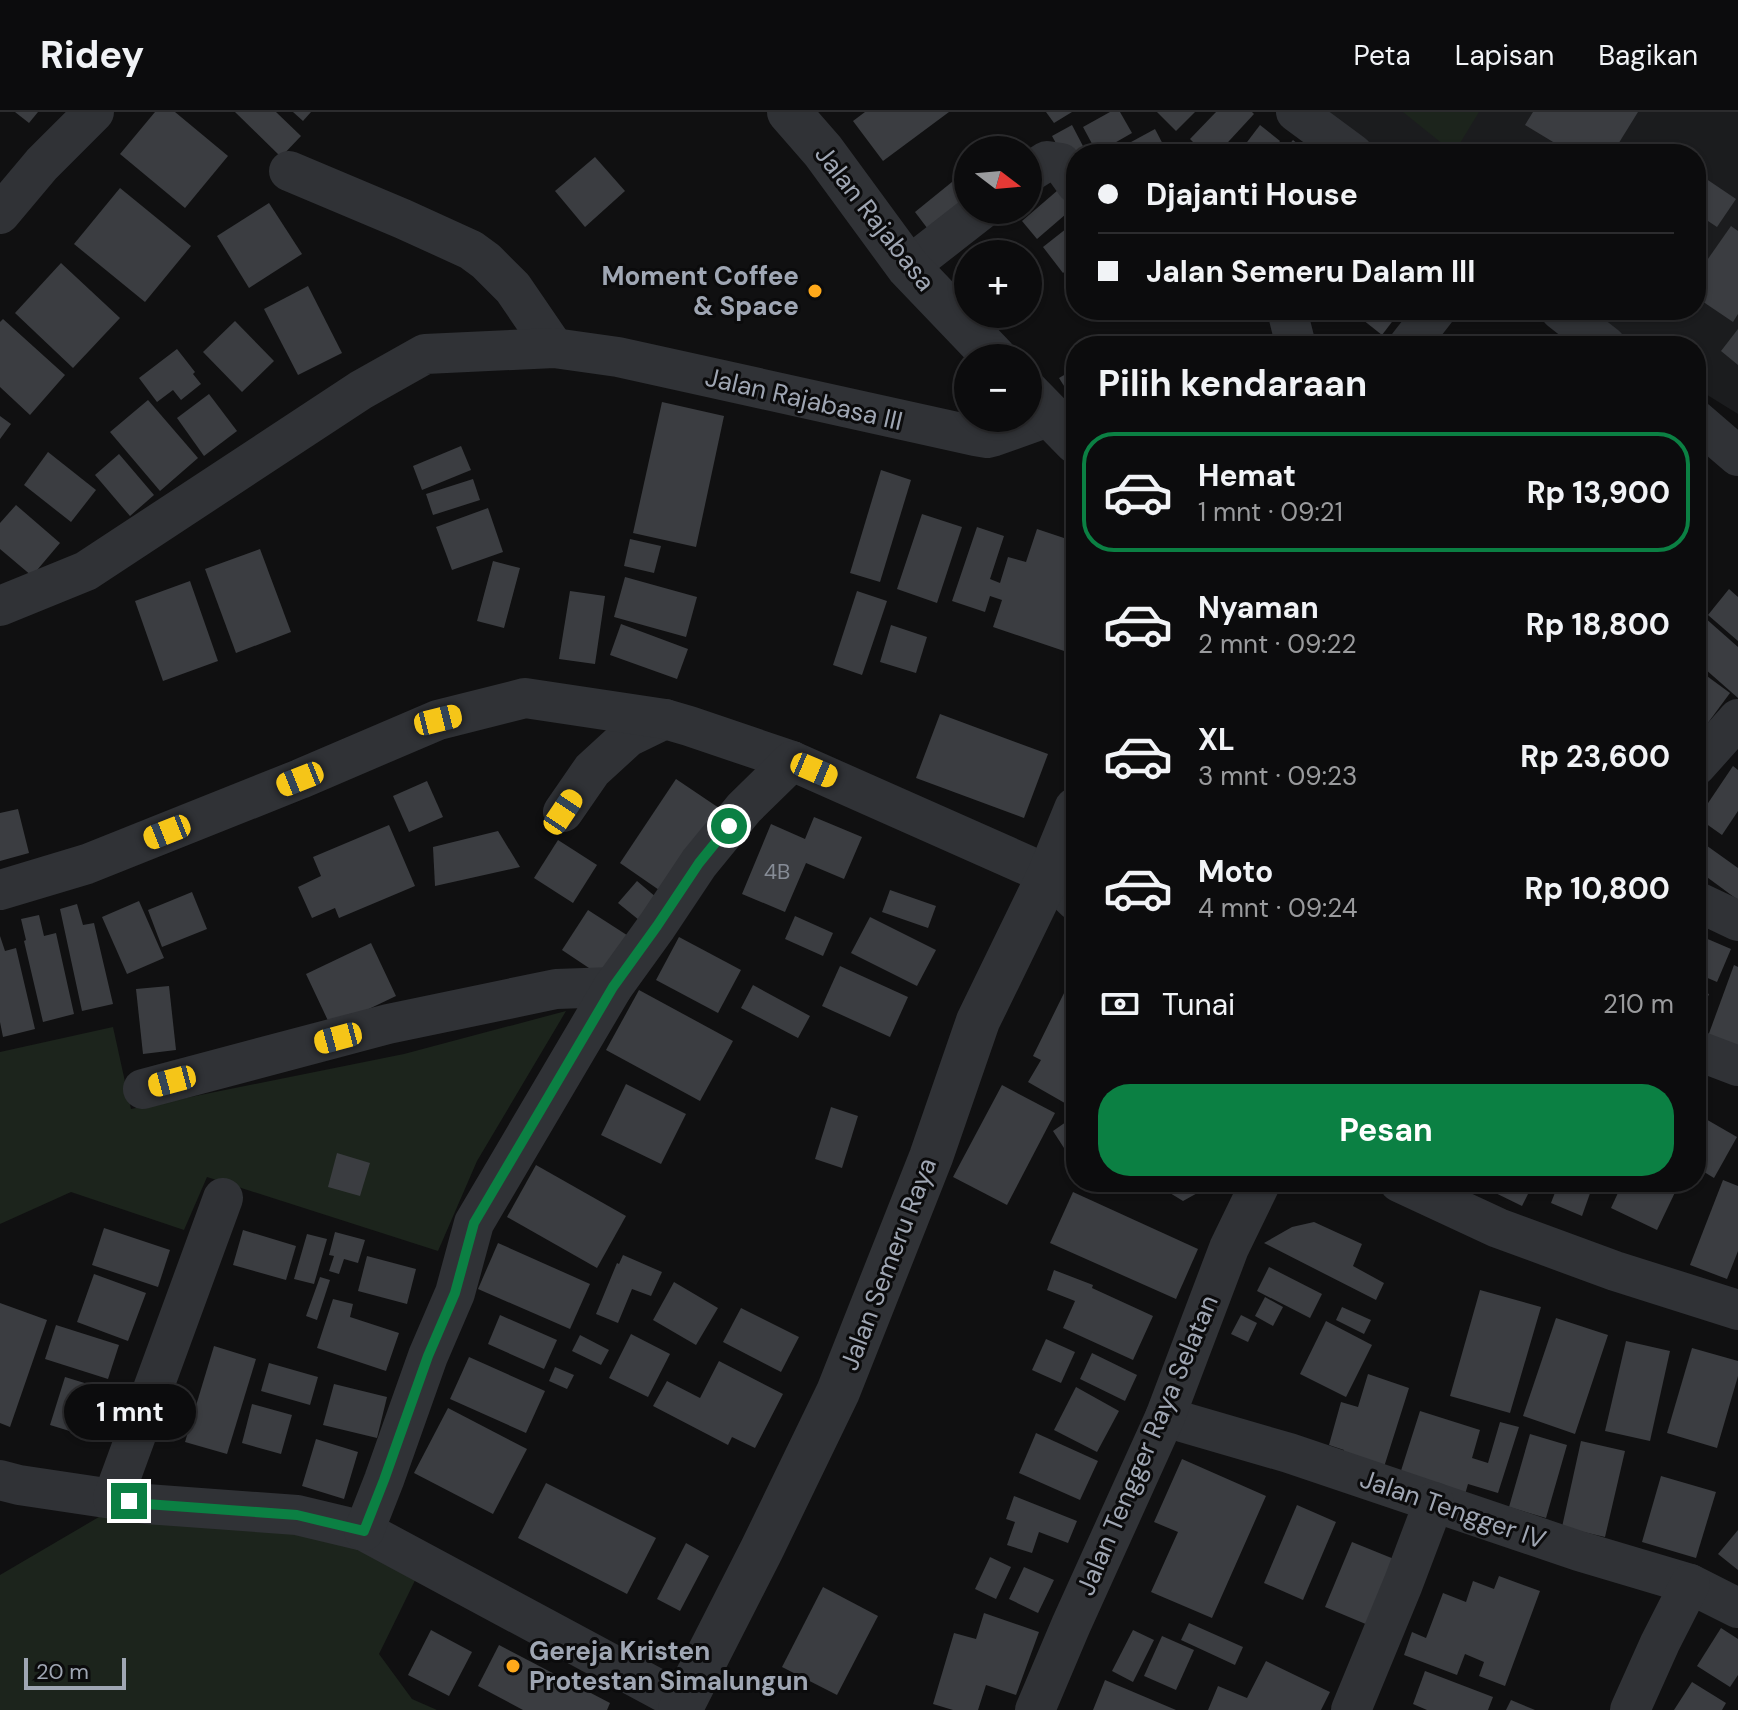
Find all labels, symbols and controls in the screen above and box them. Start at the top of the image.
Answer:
text: Ridey [40,30,144,80]
text: Peta [1354,37,1411,74]
text: Lapisan [1455,37,1554,74]
text: Bagikan [1598,37,1698,74]
north arrow [954,136,1042,224]
map controls [954,136,1042,432]
street label: Jalan Rajabasa [807,138,943,298]
text: Djajanti House [1146,175,1358,214]
button: + [954,240,1042,328]
text: Jalan Semeru Dalam III [1146,252,1475,291]
place label: Moment Coffee & Space [601,259,799,323]
marker: Moment Coffee & Space [806,282,824,300]
button: − [954,344,1042,432]
street label: Jalan Rajabasa III [702,360,906,438]
text: Pilih kendaraan [1098,360,1367,407]
icon: car [1102,456,1174,528]
text: Hemat [1198,456,1296,495]
text: Rp 13,900 [1527,473,1670,512]
text: 1 mnt · 09:21 [1198,495,1343,529]
icon: car [1102,588,1174,660]
text: Nyaman [1198,588,1319,627]
text: Rp 18,800 [1526,605,1670,644]
text: 2 mnt · 09:22 [1198,627,1356,661]
car [412,703,464,737]
icon: car [1102,720,1174,792]
text: XL [1198,720,1235,759]
text: Rp 23,600 [1520,737,1670,776]
car [787,750,841,790]
car [273,759,327,799]
text: 3 mnt · 09:23 [1198,759,1357,793]
car [540,785,586,839]
route start [711,808,747,844]
car [140,812,194,852]
icon: car [1102,852,1174,924]
text: Moto [1198,852,1273,891]
house number: 4B [764,857,790,886]
text: Rp 10,800 [1525,869,1670,908]
text: 4 mnt · 09:24 [1198,891,1358,925]
icon: cash [1098,982,1142,1026]
text: Tunai [1162,985,1235,1024]
text: 210 m [1603,987,1674,1021]
car [312,1020,364,1056]
car [146,1063,198,1099]
button: Pesan [1098,1084,1674,1176]
street label: Jalan Semeru Raya [832,1153,944,1375]
street label: Jalan Tengger Raya Selatan [1068,1290,1226,1600]
callout: 1 mnt [63,1385,195,1441]
text: 1 mnt [96,1395,164,1429]
street label: Jalan Tengger IV [1356,1461,1550,1557]
route end [111,1483,147,1519]
place label: Gereja Kristen Protestan Simalungun [529,1634,808,1698]
scale bar [24,1654,126,1690]
text: 20 m [36,1657,89,1686]
marker: Gereja Kristen Protestan Simalungun [504,1657,522,1675]

